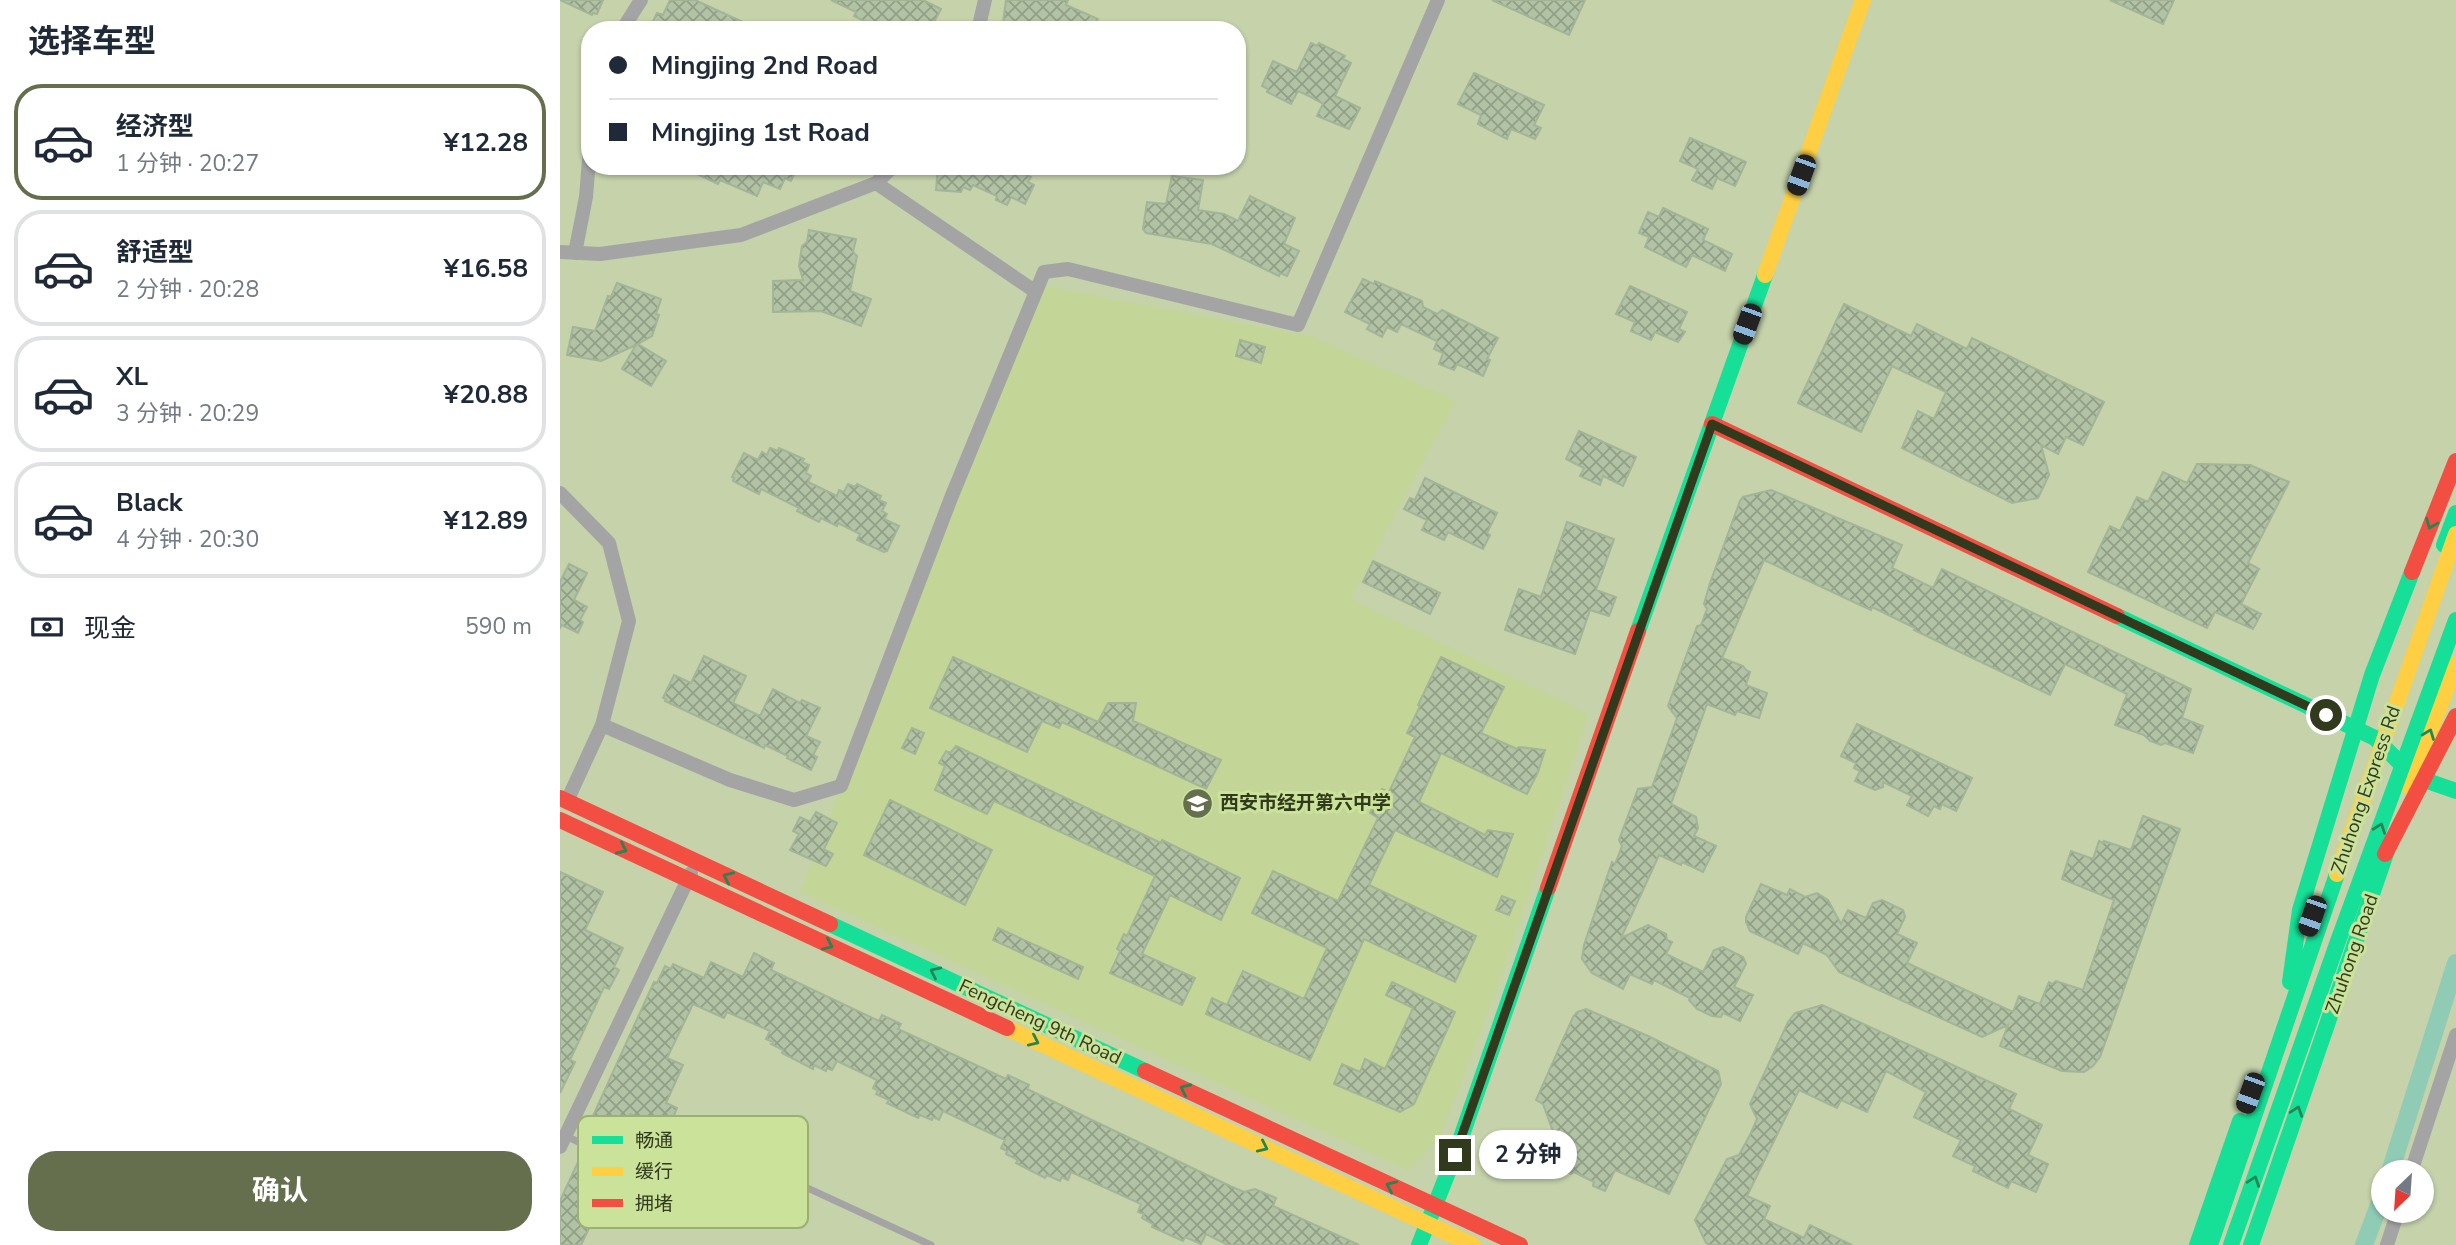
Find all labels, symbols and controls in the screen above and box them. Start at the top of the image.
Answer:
text: 选择车型 [28,20,156,63]
text: Mingjing 2nd Road [651,48,878,83]
text: 经济型 [116,109,194,144]
icon: car [32,111,95,174]
text: Mingjing 1st Road [651,115,870,150]
text: ¥12.28 [444,125,528,160]
text: 1 分钟 · 20:27 [116,148,259,179]
car [1784,152,1819,198]
text: 舒适型 [116,235,194,270]
icon: car [32,237,95,300]
text: ¥16.58 [444,251,528,286]
text: 2 分钟 · 20:28 [116,274,259,305]
car [1730,301,1765,347]
text: XL [116,359,148,394]
icon: car [32,363,95,426]
text: ¥20.88 [444,377,528,412]
text: 3 分钟 · 20:29 [116,398,259,429]
text: Black [116,485,183,520]
icon: car [32,489,95,552]
text: ¥12.89 [444,503,528,538]
one-way arrow [2425,518,2439,530]
text: 4 分钟 · 20:30 [116,524,259,555]
icon: cash [28,608,66,646]
text: 现金 [84,611,136,646]
text: 590 m [465,611,532,642]
route start [2310,699,2342,731]
street label: Zhuhong Express Rd [2325,702,2407,878]
one-way arrow [2421,729,2435,741]
school or university icon: 西安市经开第六中学 [1180,786,1214,820]
place label: 西安市经开第六中学 [1220,790,1391,816]
one-way arrow [2372,822,2386,835]
one-way arrow [615,841,627,855]
one-way arrow [723,871,735,885]
street label: Zhuhong Road [2319,891,2385,1017]
car [2296,893,2329,939]
one-way arrow [821,937,833,951]
one-way arrow [930,967,942,981]
street label: Fengcheng 9th Road [955,973,1125,1071]
one-way arrow [1027,1033,1040,1047]
car [2233,1070,2268,1116]
one-way arrow [1180,1084,1192,1098]
one-way arrow [2289,1105,2303,1118]
legend [578,1116,808,1228]
text: 畅通 [635,1128,673,1154]
callout: 2 分钟 [1480,1130,1578,1180]
one-way arrow [1256,1139,1268,1153]
route end [1439,1139,1471,1171]
text: 2 分钟 [1495,1139,1561,1170]
button: 确认 [28,1151,532,1231]
text: 缓行 [635,1159,673,1185]
north arrow [2371,1160,2434,1223]
map controls [2371,1160,2434,1223]
one-way arrow [2246,1175,2260,1187]
one-way arrow [1386,1180,1398,1194]
text: 拥堵 [635,1191,673,1217]

